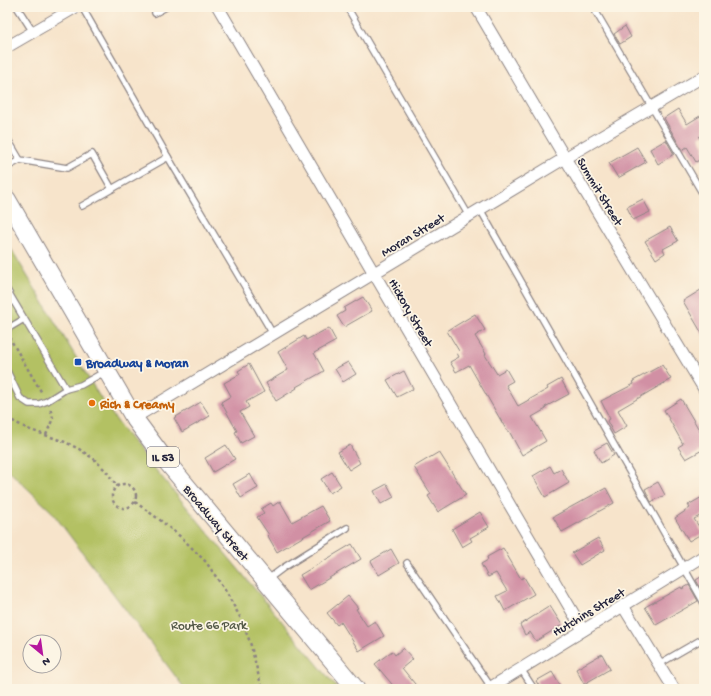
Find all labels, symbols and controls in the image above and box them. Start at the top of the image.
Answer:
street label: Summit Street [573,156,626,230]
street label: Moran Street [379,210,449,261]
street label: Hickory Street [384,277,436,351]
marker: Broadway & Moran [73,357,83,367]
place label: Broadway & Moran [85,357,189,372]
marker: Rich & Creamy [87,398,97,408]
place label: Rich & Creamy [99,398,175,413]
road number: IL 53 [147,447,179,467]
street label: Broadway Street [178,482,252,566]
street label: Hutchins Street [550,585,630,641]
park label: Route 66 Park [171,619,248,634]
north arrow [22,634,62,674]
text: N [40,654,52,668]

